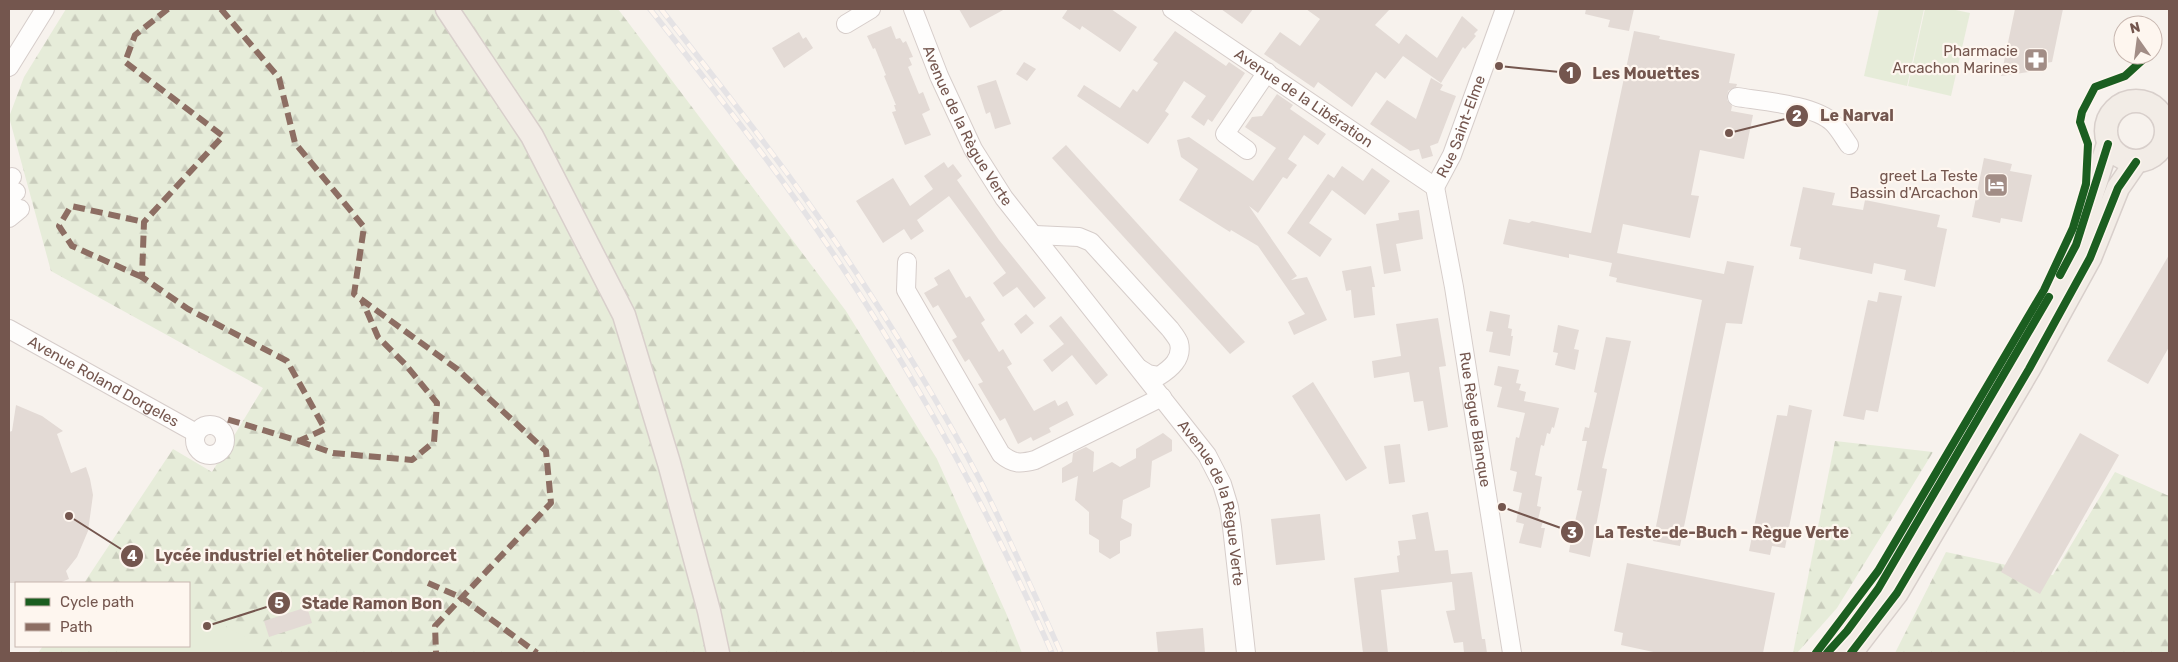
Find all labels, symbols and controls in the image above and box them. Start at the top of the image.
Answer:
north arrow [2113,15,2163,65]
text: N [2128,18,2142,37]
place label: Pharmacie Arcachon Marines [1892,42,2018,77]
street label: Avenue de la Règue Verte [919,43,1016,210]
street label: Avenue de la Libération [1231,45,1376,151]
pharmacy icon: Pharmacie Arcachon Marines [2023,47,2049,73]
callout: Les Mouettes [1558,58,1710,89]
text: 1 [1566,64,1574,82]
text: Les Mouettes [1592,64,1700,83]
street label: Rue Saint-Elme [1433,73,1489,181]
callout: Le Narval [1785,100,1903,131]
text: Le Narval [1820,106,1894,125]
text: 2 [1792,107,1802,125]
place label: greet La Teste Bassin d'Arcachon [1850,167,1978,202]
hotel icon: greet La Teste Bassin d'Arcachon [1983,172,2009,198]
street label: Avenue Roland Dorgeles [25,332,182,431]
street label: Rue Règue Blanque [1455,351,1495,488]
street label: Avenue de la Règue Verte [1174,416,1247,587]
callout: La Teste-de-Buch - Règue Verte [1560,517,1860,548]
text: La Teste-de-Buch - Règue Verte [1595,523,1849,542]
text: 3 [1567,524,1577,542]
callout: Lycée industriel et hôtelier Condorcet [120,540,467,571]
text: Lycée industriel et hôtelier Condorcet [155,546,457,565]
text: 4 [127,547,137,565]
legend [15,582,190,647]
callout: Stade Ramon Bon [267,588,452,619]
text: Cycle path [60,593,134,611]
text: 5 [274,594,284,612]
text: Stade Ramon Bon [302,594,442,613]
text: Path [60,618,93,636]

